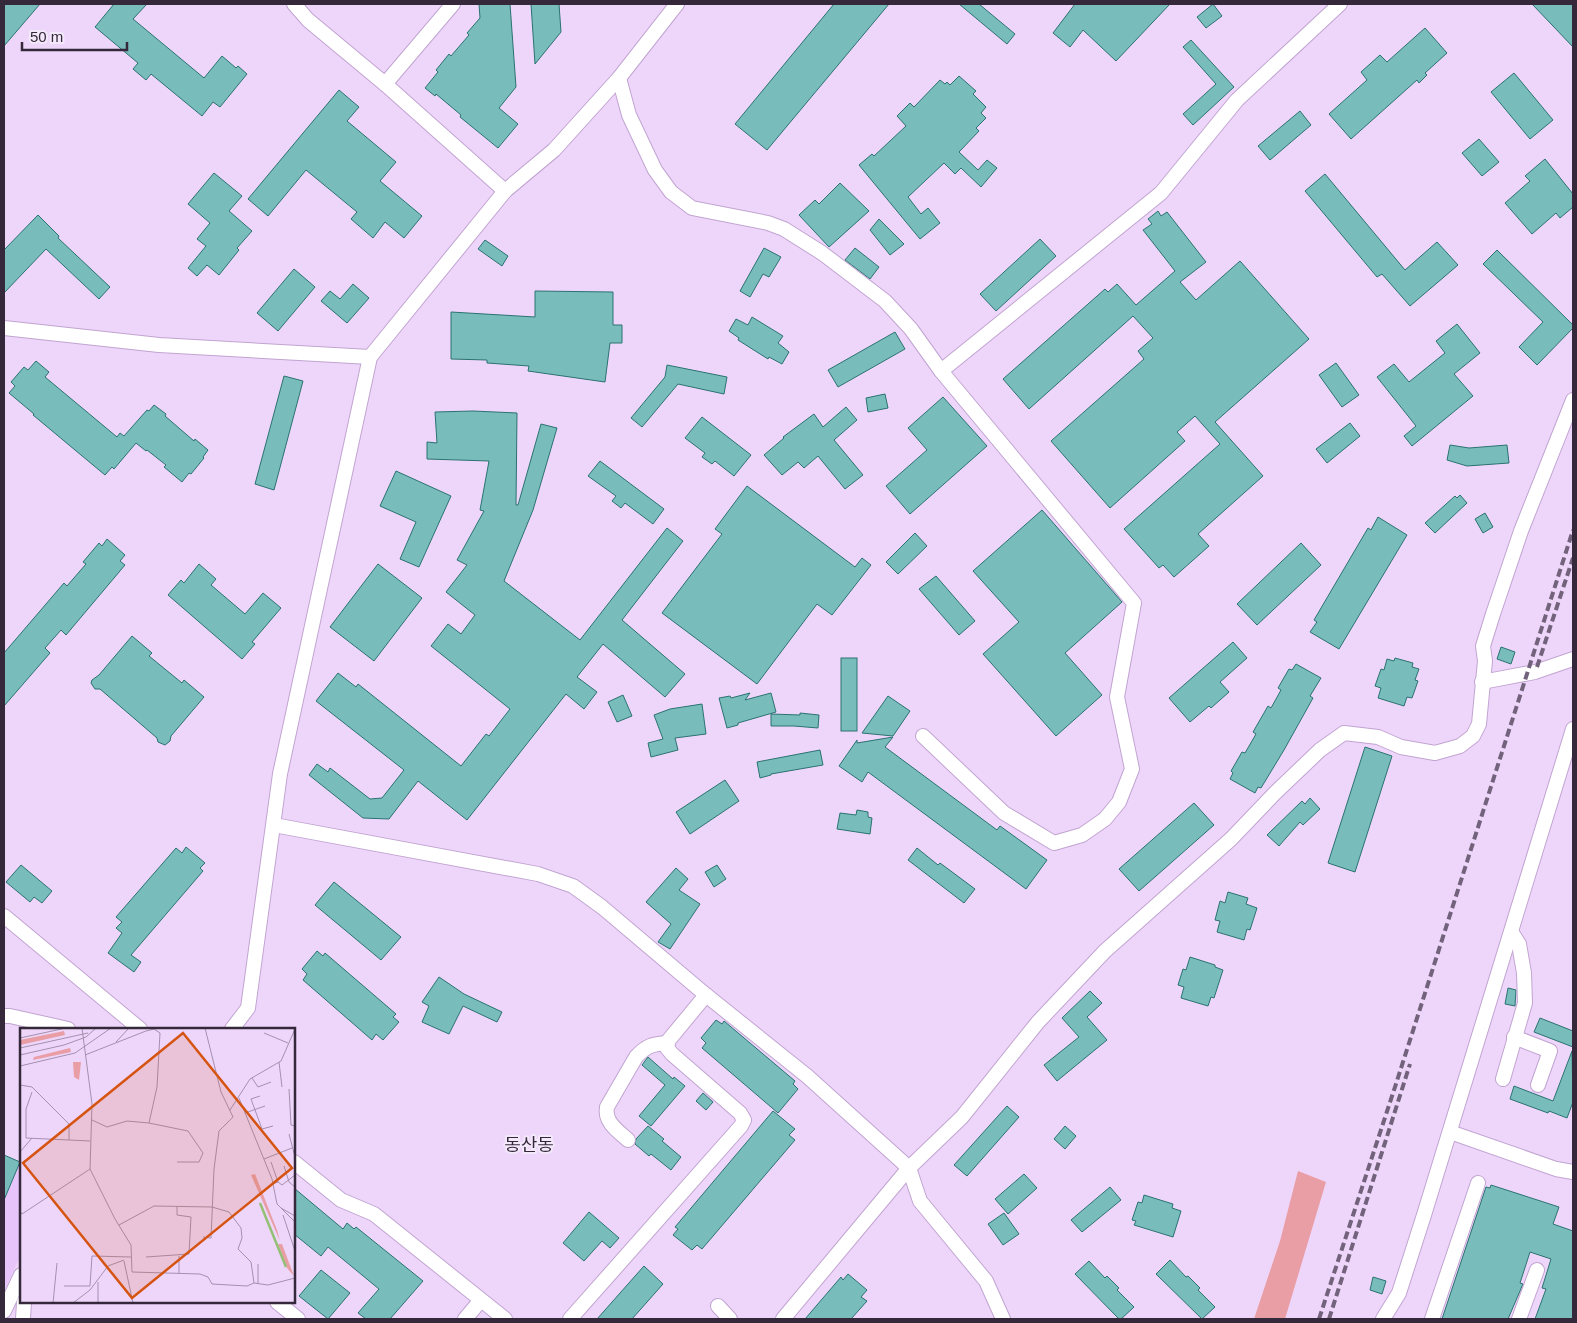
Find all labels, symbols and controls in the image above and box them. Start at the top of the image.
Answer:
scale bar [22,20,128,52]
text: 50 m [30,28,63,45]
inset map [20,1028,295,1303]
district label: 동산동 [504,1135,554,1155]

